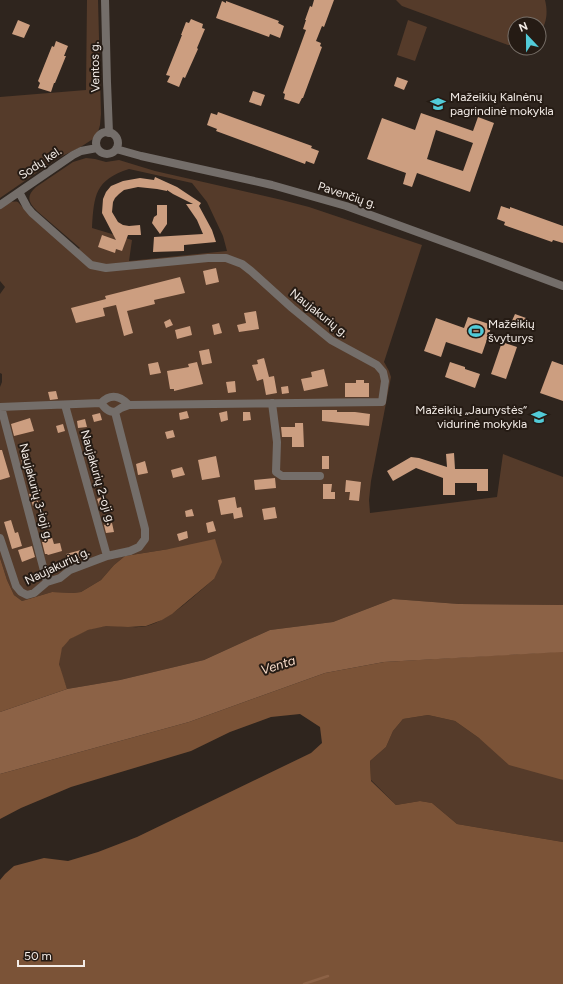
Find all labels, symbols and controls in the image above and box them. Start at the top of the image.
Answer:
north arrow [507,16,547,56]
text: N [517,20,530,35]
street label: Ventos g. [88,42,102,92]
place label: Mažeikių Kalnėnų pagrindinė mokykla [450,90,554,118]
school or university icon: Mažeikių Kalnėnų pagrindinė mokykla [429,95,447,113]
street label: Sodų kel. [16,144,64,182]
street label: Pavenčių g. [316,179,378,211]
street label: Naujakurių g. [287,286,351,340]
place label: Mažeikių švyturys [488,317,535,345]
sports icon: Mažeikių švyturys [467,322,485,340]
place label: Mažeikių „Jaunystės“ vidurinė mokykla [415,403,527,431]
school or university icon: Mažeikių „Jaunystės“ vidurinė mokykla [530,408,548,426]
street label: Naujakurių 2-oji g. [78,428,118,526]
street label: Naujakurių 3-ioji g. [16,442,56,542]
street label: Naujakurių g. [22,544,92,588]
water label: Venta [259,652,298,678]
scale bar [18,942,84,968]
text: 50 m [24,949,52,963]

